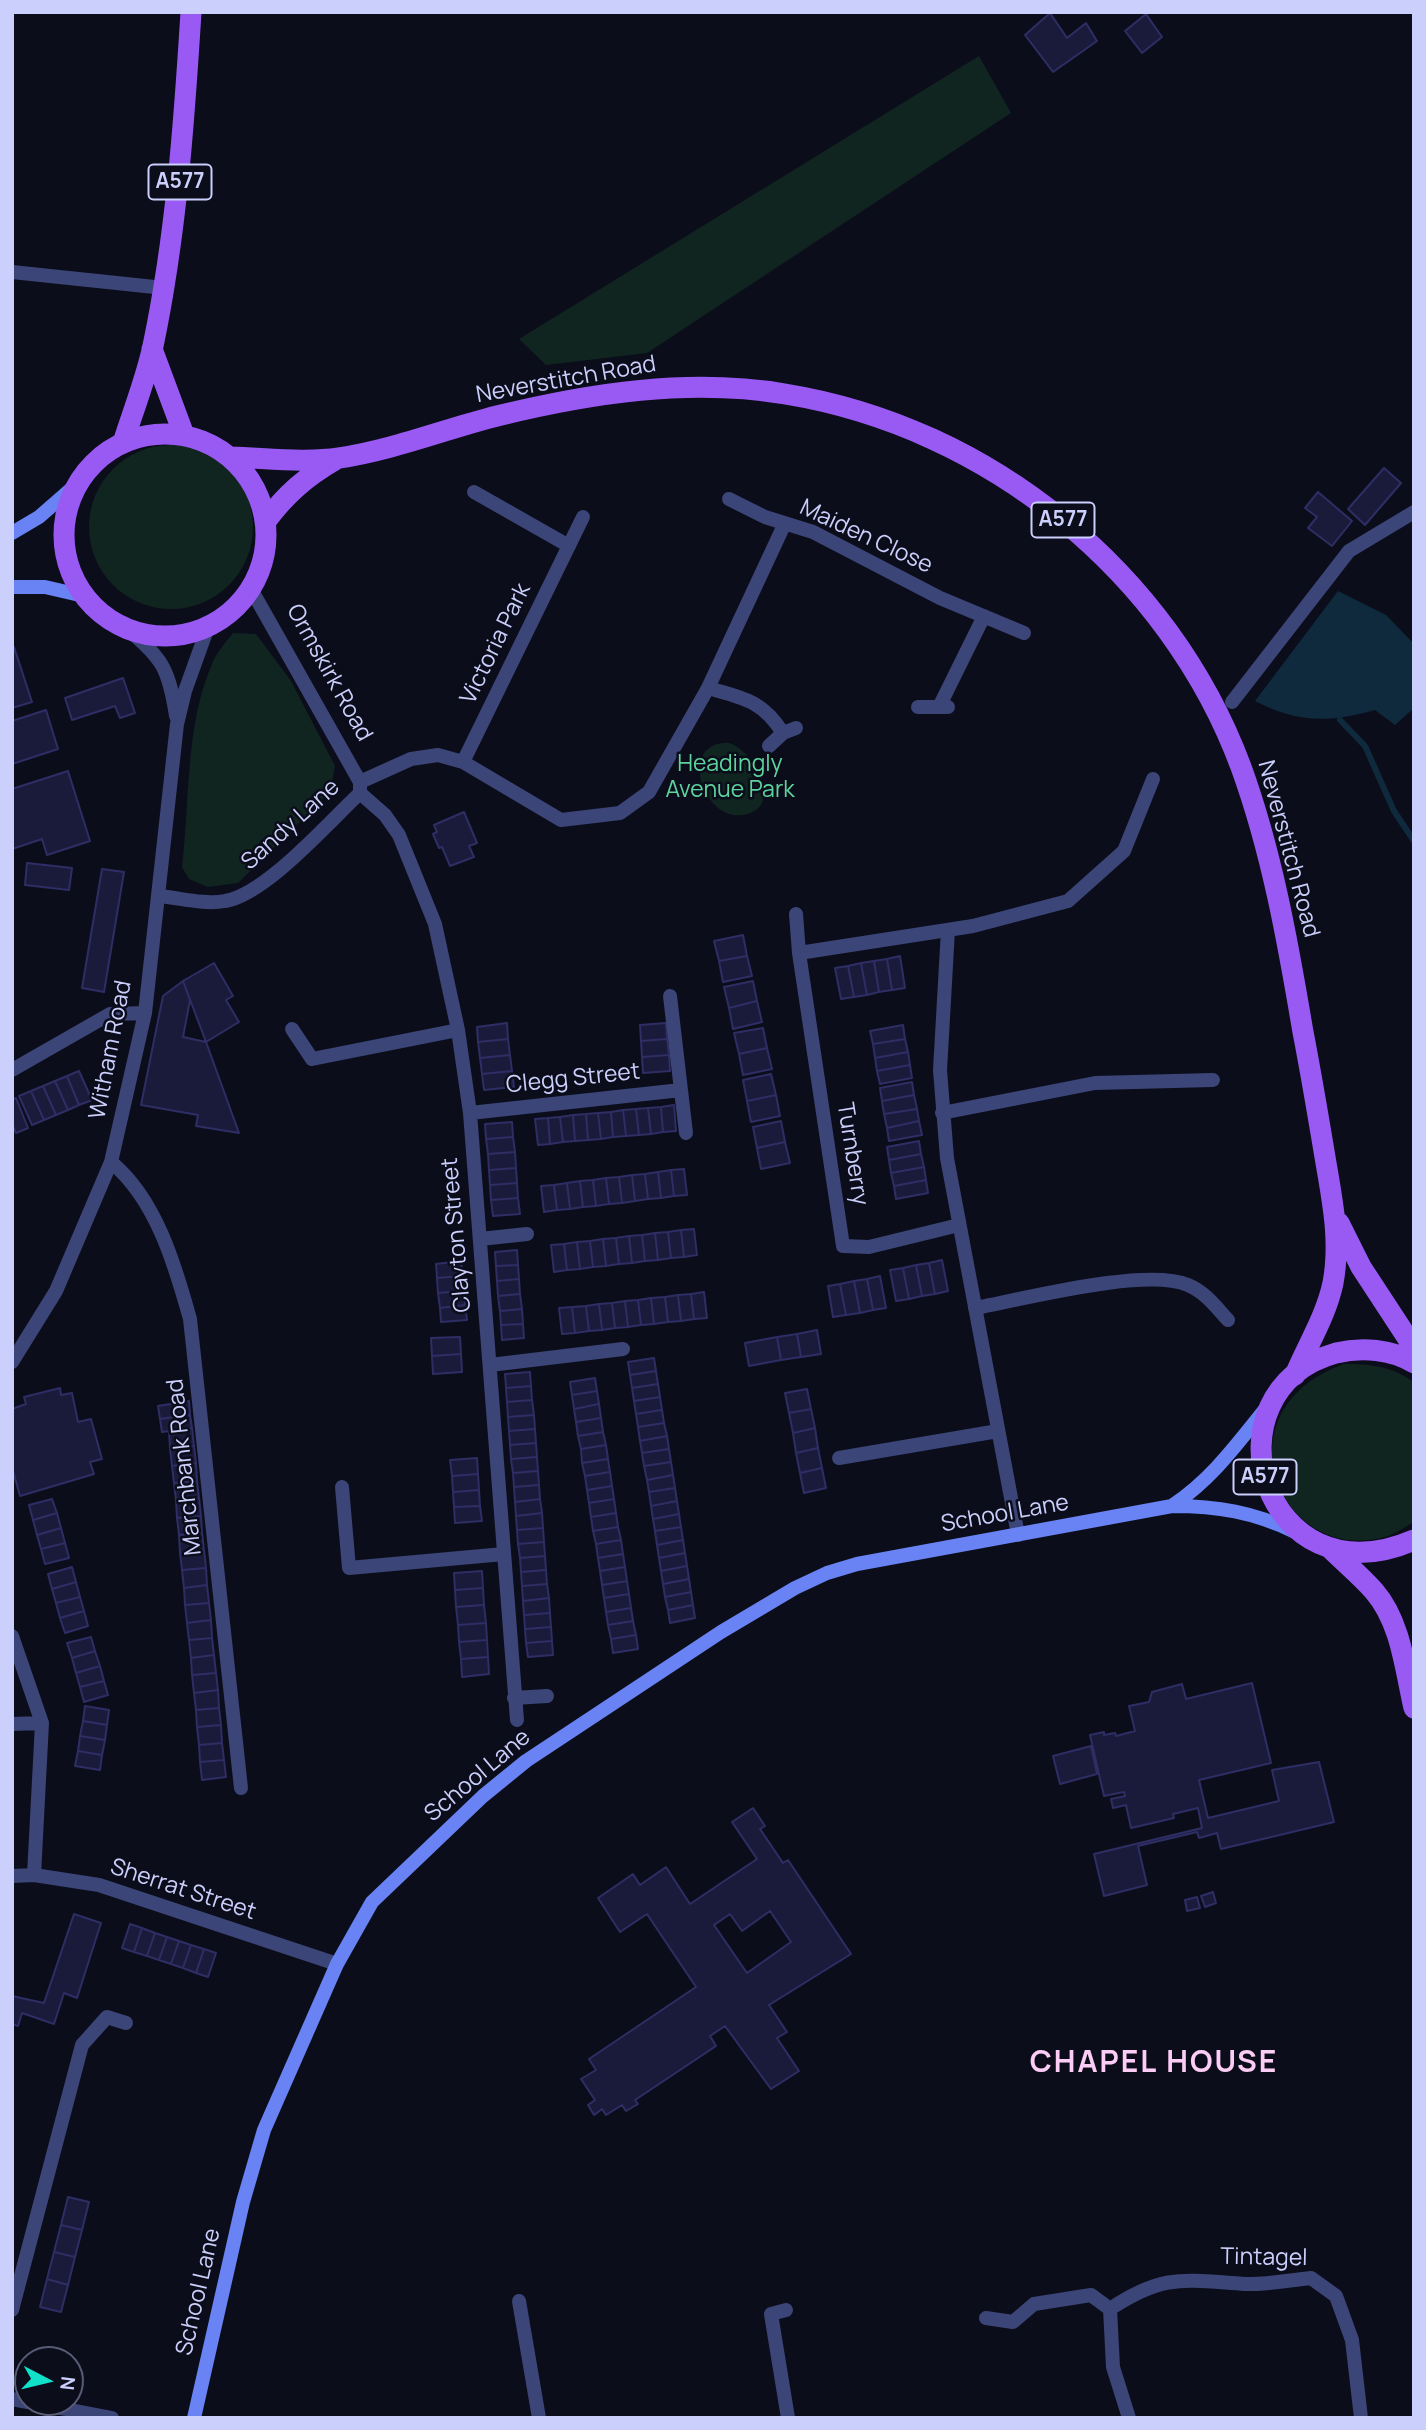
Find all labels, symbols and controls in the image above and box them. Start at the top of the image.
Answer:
road number: A577 [148,164,212,200]
street label: Neverstitch Road [474,351,658,409]
street label: Maiden Close [795,494,937,580]
road number: A577 [1032,503,1094,538]
street label: Victoria Park [455,579,537,709]
street label: Ormskirk Road [280,600,378,746]
park label: Headingly Avenue Park [665,751,795,805]
street label: Neverstitch Road [1251,757,1325,941]
street label: Sandy Lane [236,774,346,876]
street label: Witham Road [84,978,138,1122]
street label: Clegg Street [505,1058,641,1100]
street label: Turnberry [830,1101,874,1207]
street label: Clayton Street [436,1157,478,1313]
street label: Marchbank Road [162,1377,208,1557]
road number: A577 [1234,1460,1296,1494]
street label: School Lane [939,1489,1071,1539]
street label: School Lane [420,1724,536,1828]
street label: Sherrat Street [107,1853,259,1927]
district label: CHAPEL HOUSE [1031,2046,1277,2082]
street label: School Lane [171,2226,227,2358]
street label: Tintagel [1220,2243,1308,2273]
north arrow [14,2346,84,2416]
text: N [54,2375,82,2392]

